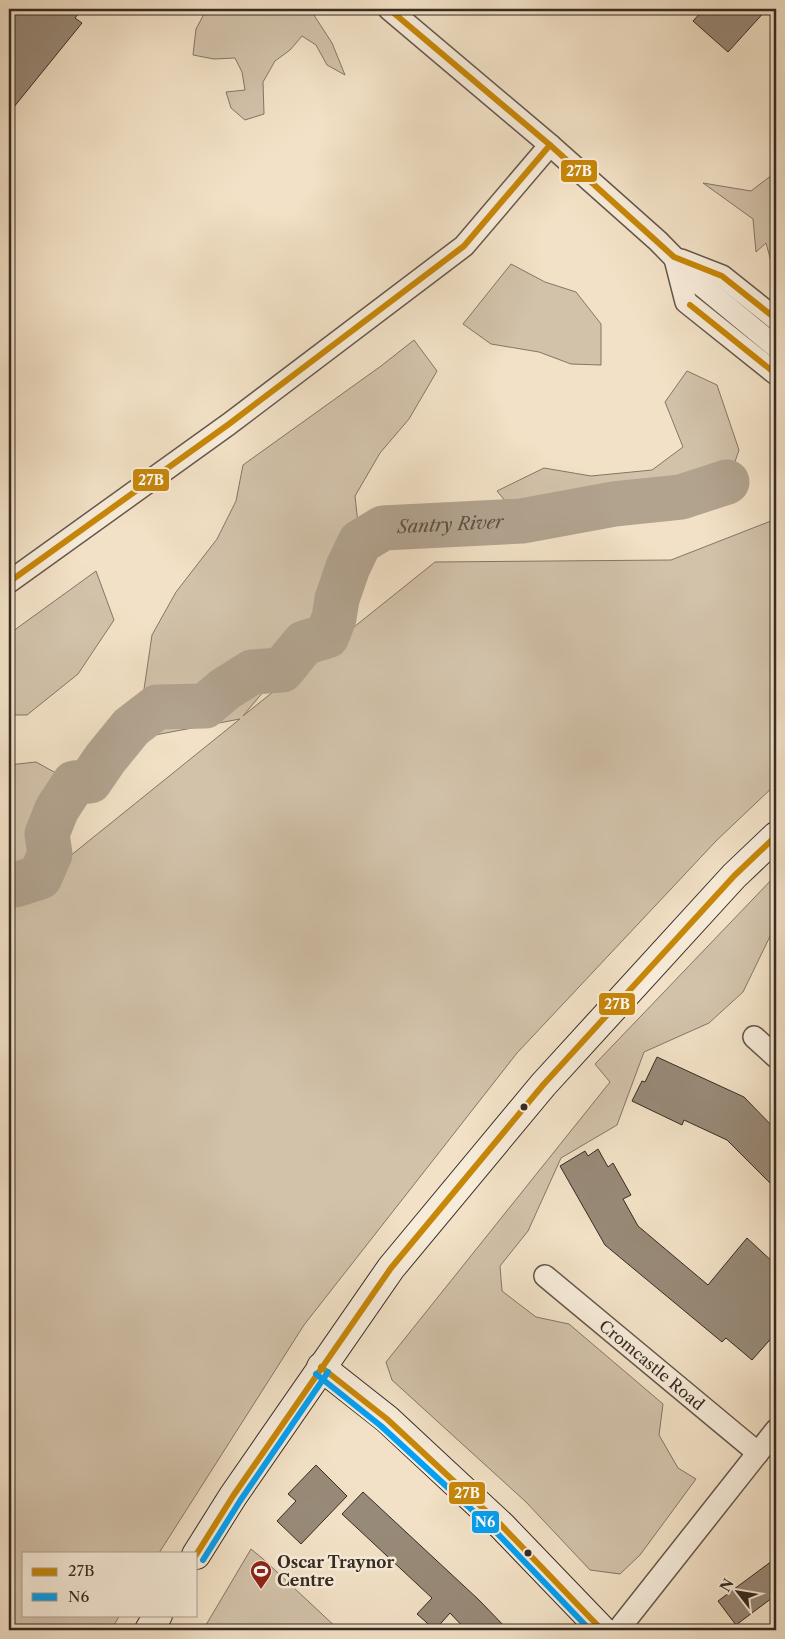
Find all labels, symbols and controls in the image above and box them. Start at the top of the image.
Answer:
line badge: 27B [560,159,598,183]
text: 27B [566,162,592,180]
line badge: 27B [132,468,170,492]
text: 27B [138,471,164,489]
water label: Santry River [396,511,506,538]
line badge: 27B [598,992,636,1016]
text: 27B [604,995,630,1013]
unlabelled marker [519,1102,529,1112]
street label: Cromcastle Road [595,1315,709,1414]
line badge: 27B [448,1481,486,1505]
text: 27B [454,1484,480,1502]
line badge: N6 [471,1510,500,1534]
text: N6 [475,1513,495,1531]
unlabelled marker [523,1548,533,1558]
legend [22,1552,198,1616]
place label: Oscar Traynor Centre [277,1552,395,1590]
sports icon: Oscar Traynor Centre [249,1559,273,1590]
text: 27B [68,1561,95,1580]
north arrow [712,1566,762,1616]
text: N [716,1575,738,1595]
text: N6 [68,1587,89,1606]

